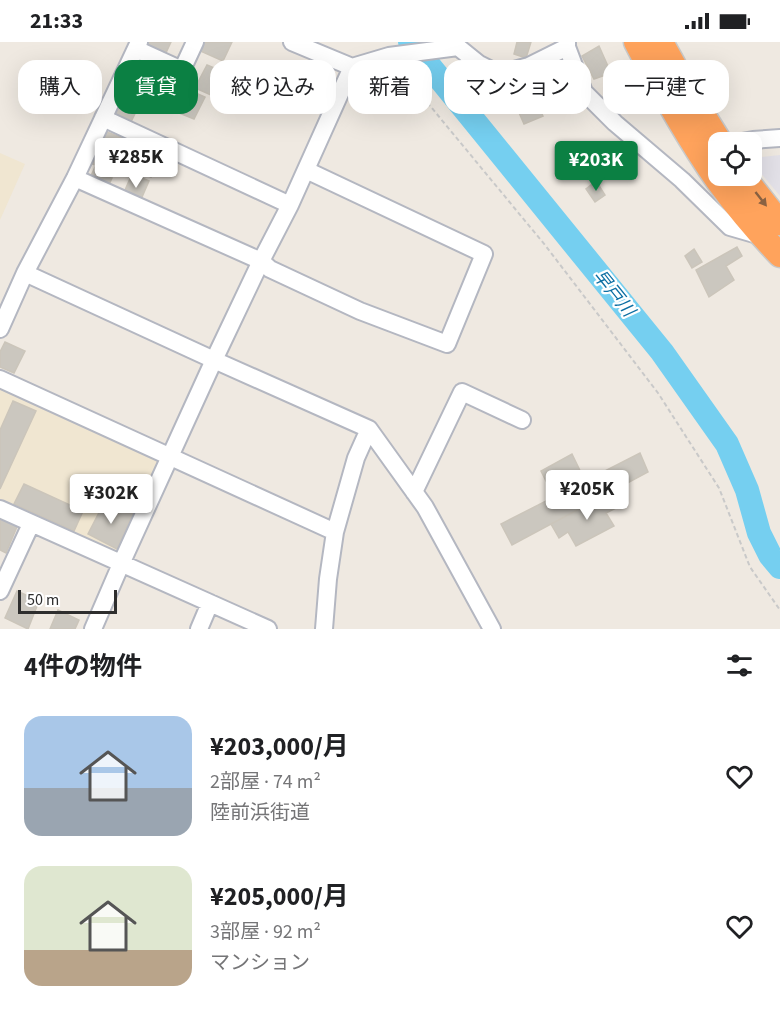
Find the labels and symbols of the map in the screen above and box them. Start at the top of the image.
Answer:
pin: ¥285K [94,138,178,189]
pin: ¥203K [554,141,638,192]
one-way arrow [755,192,767,207]
water label: 早戸川 [587,264,642,324]
pin: ¥205K [545,470,629,521]
pin: ¥302K [69,474,153,525]
scale bar [18,587,117,614]

